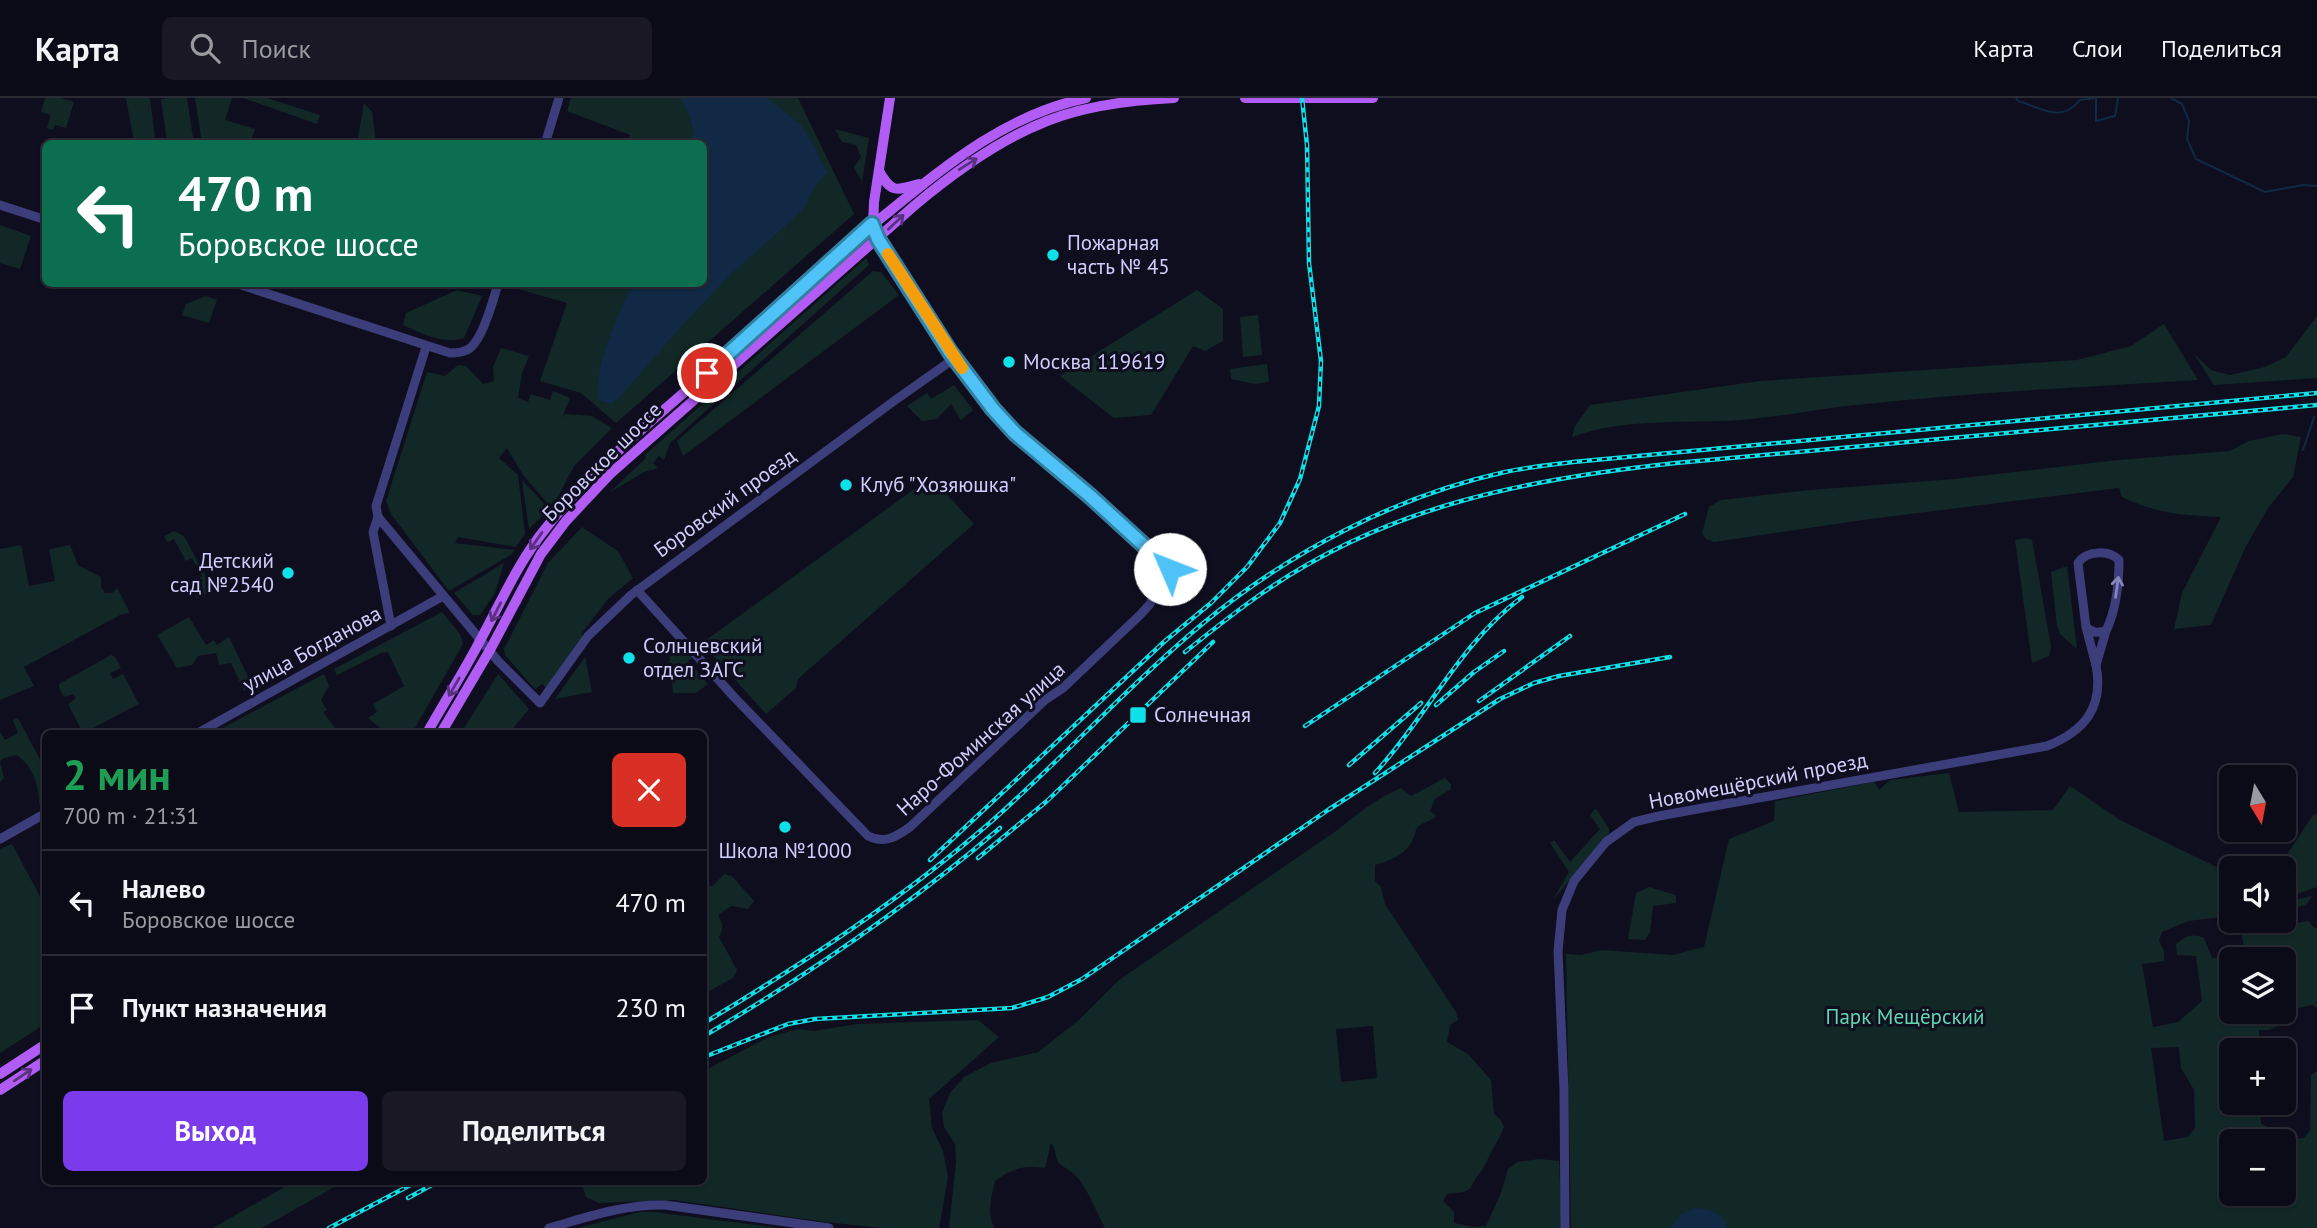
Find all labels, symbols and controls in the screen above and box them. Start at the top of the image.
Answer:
search box [162,17,652,80]
text: Карта [35,27,120,70]
icon: search [186,29,224,67]
text: Поиск [242,32,311,65]
text: Карта [1973,33,2034,64]
text: Слои [2072,33,2123,64]
text: Поделиться [2161,33,2282,64]
one-way arrow [958,157,978,171]
text: 470 m [178,161,313,225]
icon: left [63,168,154,259]
one-way arrow [887,214,905,230]
text: Боровское шоссе [178,223,419,265]
place label: Пожарная часть № 45 [1067,229,1170,280]
marker: Пожарная часть № 45 [1045,247,1061,263]
pin [677,343,737,403]
place label: Москва 119619 [1023,348,1166,375]
icon: arrive [688,354,726,392]
marker: Москва 119619 [1001,354,1017,370]
street label: Боровское шоссе [536,396,667,527]
street label: Боровский проезд [648,442,801,563]
place label: Клуб "Хозяюшка" [860,471,1016,498]
marker: Клуб "Хозяюшка" [838,477,854,493]
one-way arrow [529,531,543,550]
position arrow [1133,532,1207,606]
place label: Детский сад №2540 [170,547,274,598]
marker: Детский сад №2540 [280,565,296,581]
one-way arrow [2111,576,2124,598]
street label: улица Богданова [238,599,386,698]
one-way arrow [488,601,502,622]
place label: Солнцевский отдел ЗАГС [643,632,762,683]
marker: Солнцевский отдел ЗАГС [621,650,637,666]
street label: Наро-Фоминская улица [891,656,1071,821]
one-way arrow [447,676,461,696]
place label: Солнечная [1154,701,1251,728]
marker: Солнечная [1128,705,1148,725]
street label: Новомещёрский проезд [1646,746,1870,815]
text: 2 мин [63,747,171,802]
button: close [612,753,686,827]
north arrow [2219,765,2296,842]
map controls [2219,765,2296,1206]
text: 700 m · 21:31 [63,801,199,830]
marker: Школа №1000 [777,819,793,835]
place label: Школа №1000 [718,837,852,864]
button: sound [2219,856,2296,933]
text: Налево [122,872,206,905]
icon: left [63,884,101,922]
text: 470 m [615,886,686,919]
text: Боровское шоссе [122,905,295,934]
button: layers [2219,947,2296,1024]
icon: arrive [63,989,101,1027]
text: Пункт назначения [122,991,327,1024]
text: 230 m [615,991,686,1024]
park label: Парк Мещёрский [1826,1003,1984,1030]
button: + [2219,1038,2296,1115]
one-way arrow [13,1068,32,1082]
button: Выход [63,1091,368,1171]
button: Поделиться [382,1091,686,1171]
button: − [2219,1129,2296,1206]

